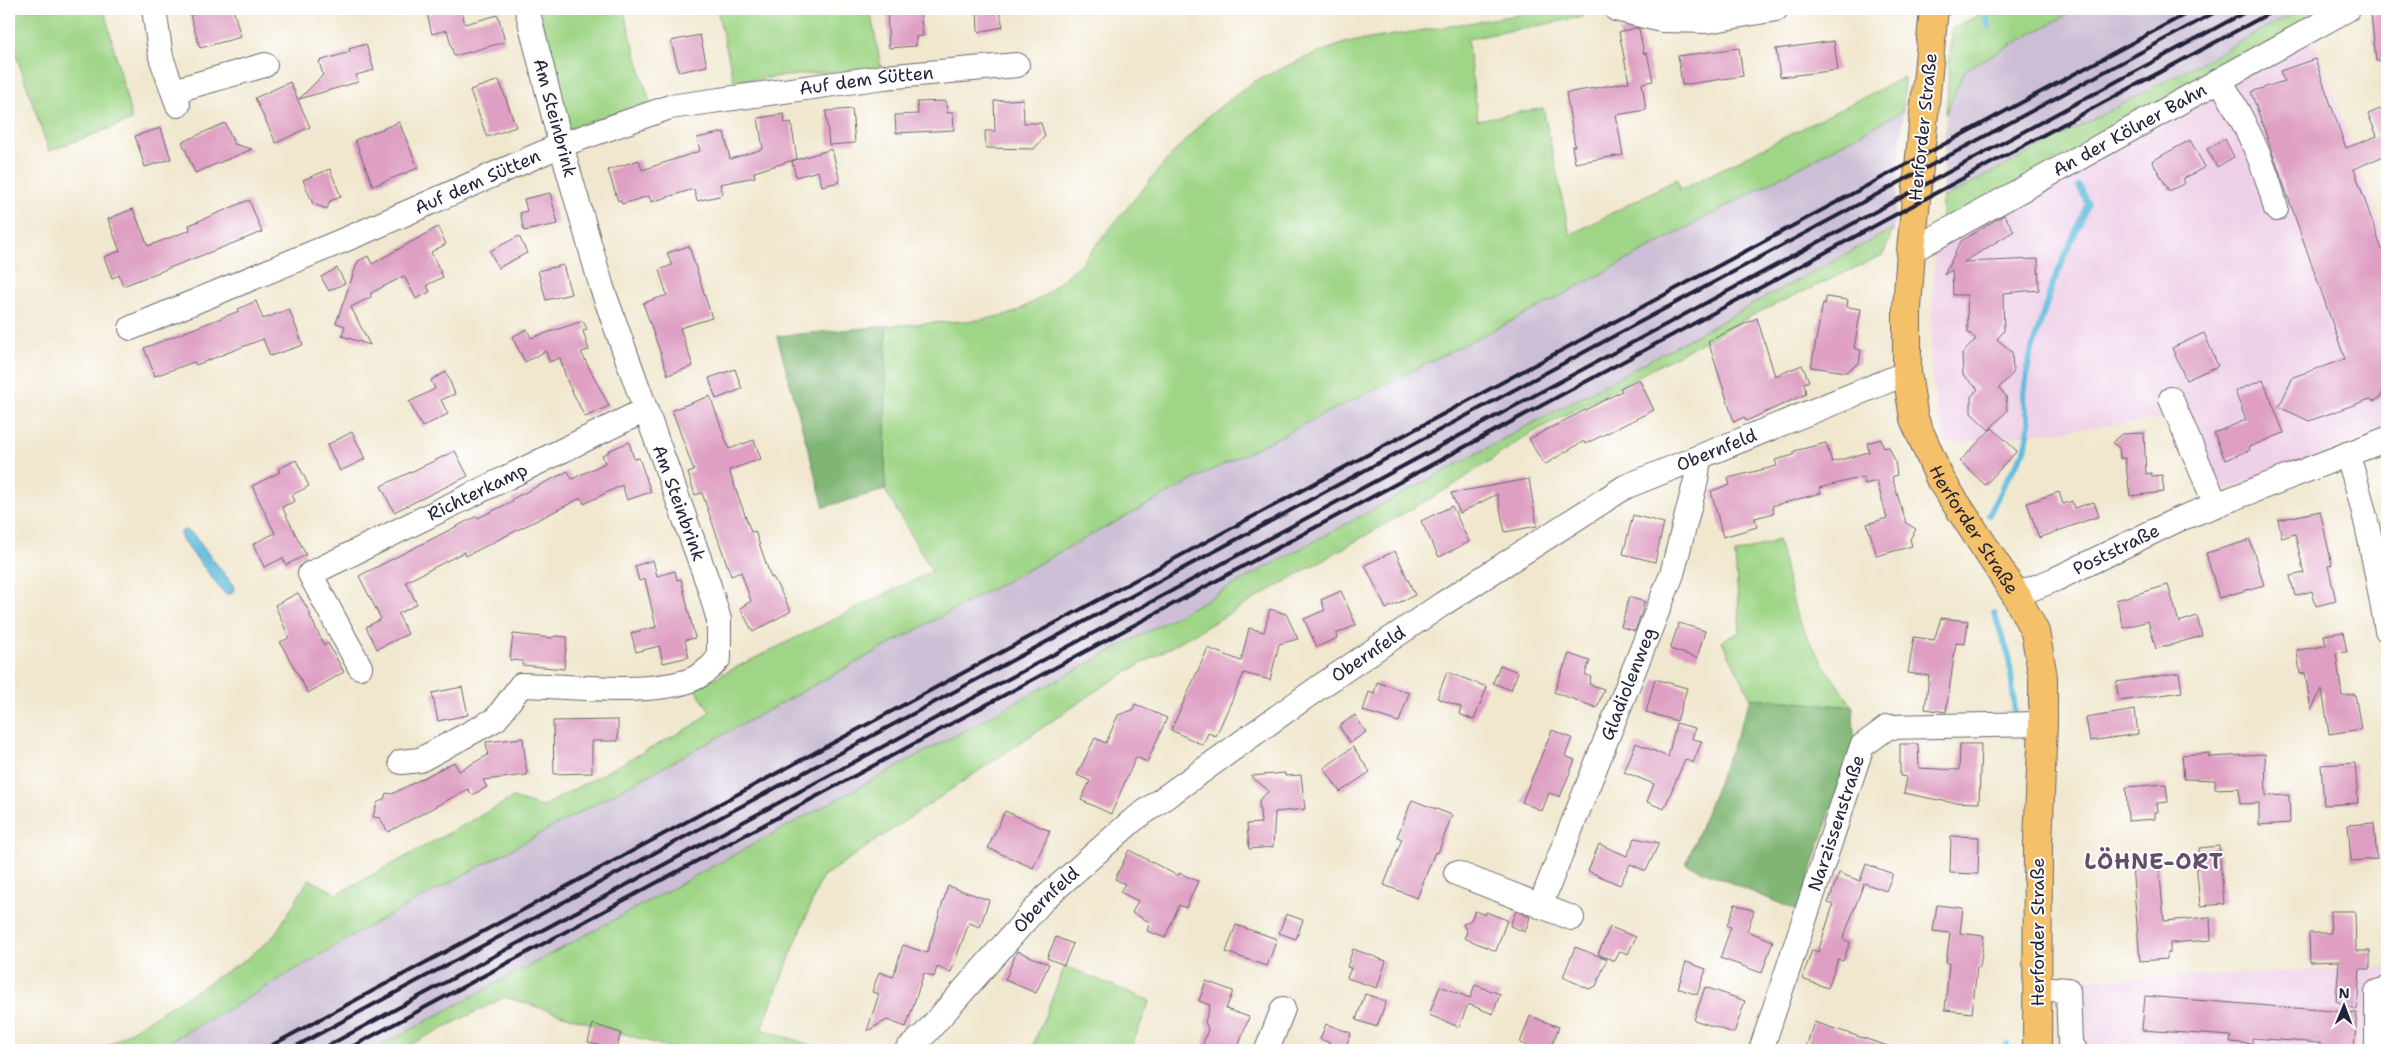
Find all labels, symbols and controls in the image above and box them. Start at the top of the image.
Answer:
street label: Herforder Straße [1903,52,1943,202]
street label: Am Steinbrink [528,56,582,180]
street label: Auf dem Sütten [798,61,935,101]
street label: An der Kölner Bahn [2049,78,2211,182]
street label: Auf dem Sütten [411,144,544,220]
street label: Obernfeld [1673,423,1760,477]
street label: Am Steinbrink [647,442,711,564]
street label: Richterkamp [423,457,531,527]
street label: Herforder Straße [1924,462,2024,599]
street label: Poststraße [2069,518,2164,581]
street label: Obernfeld [1326,620,1410,688]
street label: Gladiolenweg [1595,624,1662,744]
street label: Narzissenstraße [1803,752,1870,894]
district label: LÖHNE-ORT [2084,847,2224,876]
street label: Herforder Straße [2026,858,2050,1007]
street label: Obernfeld [1008,861,1084,938]
north arrow [2318,982,2368,1032]
text: N [2339,984,2350,1002]

